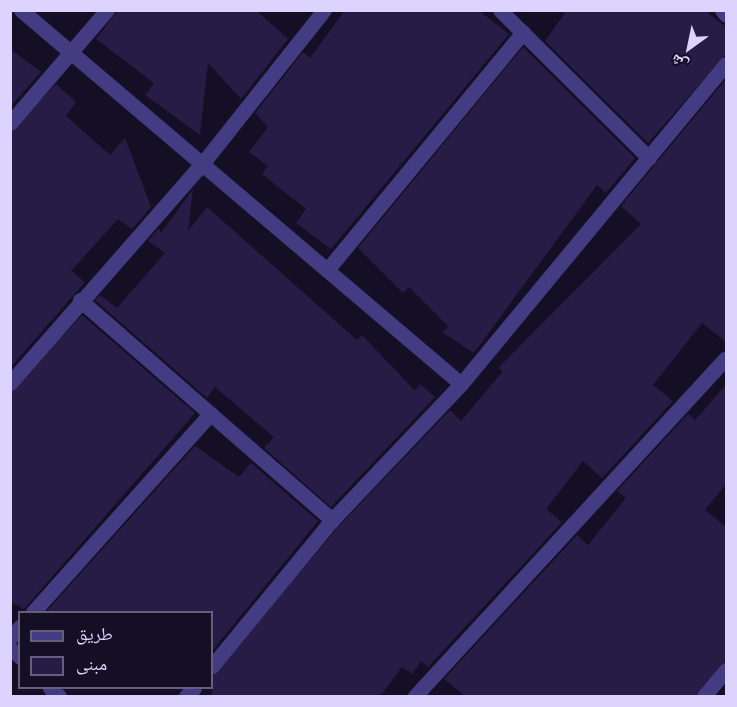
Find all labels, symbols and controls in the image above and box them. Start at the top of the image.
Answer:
north arrow [659,18,719,78]
text: ش [667,50,692,76]
legend [18,611,213,689]
text: طريق [76,622,113,644]
text: مبنى [76,652,107,674]

